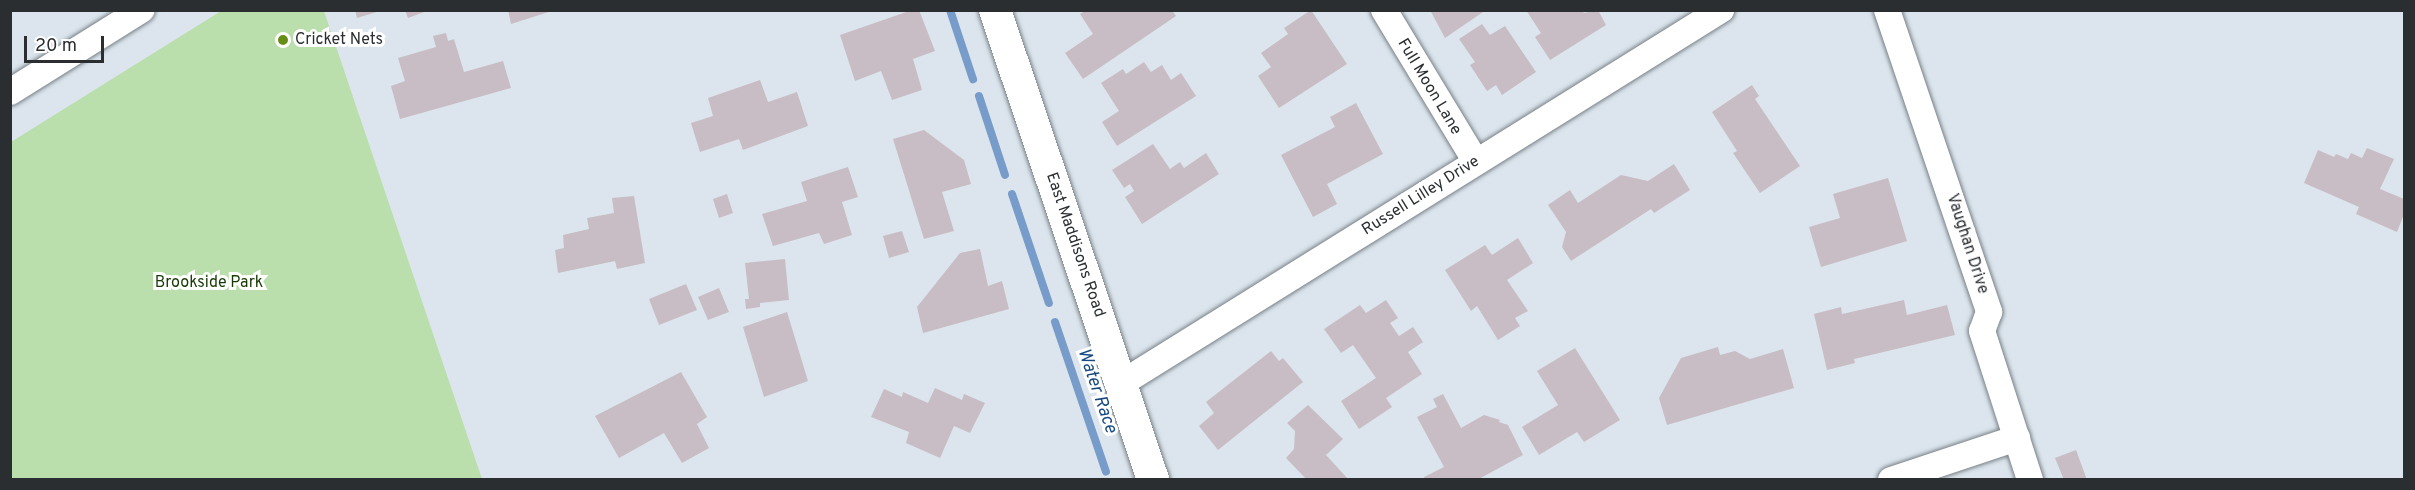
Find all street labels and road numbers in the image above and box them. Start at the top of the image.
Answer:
street label: Full Moon Lane [1393,35,1465,139]
street label: Russell Lilley Drive [1359,152,1483,240]
street label: East Maddisons Road [1041,170,1109,320]
street label: Vaughan Drive [1942,192,1992,296]

